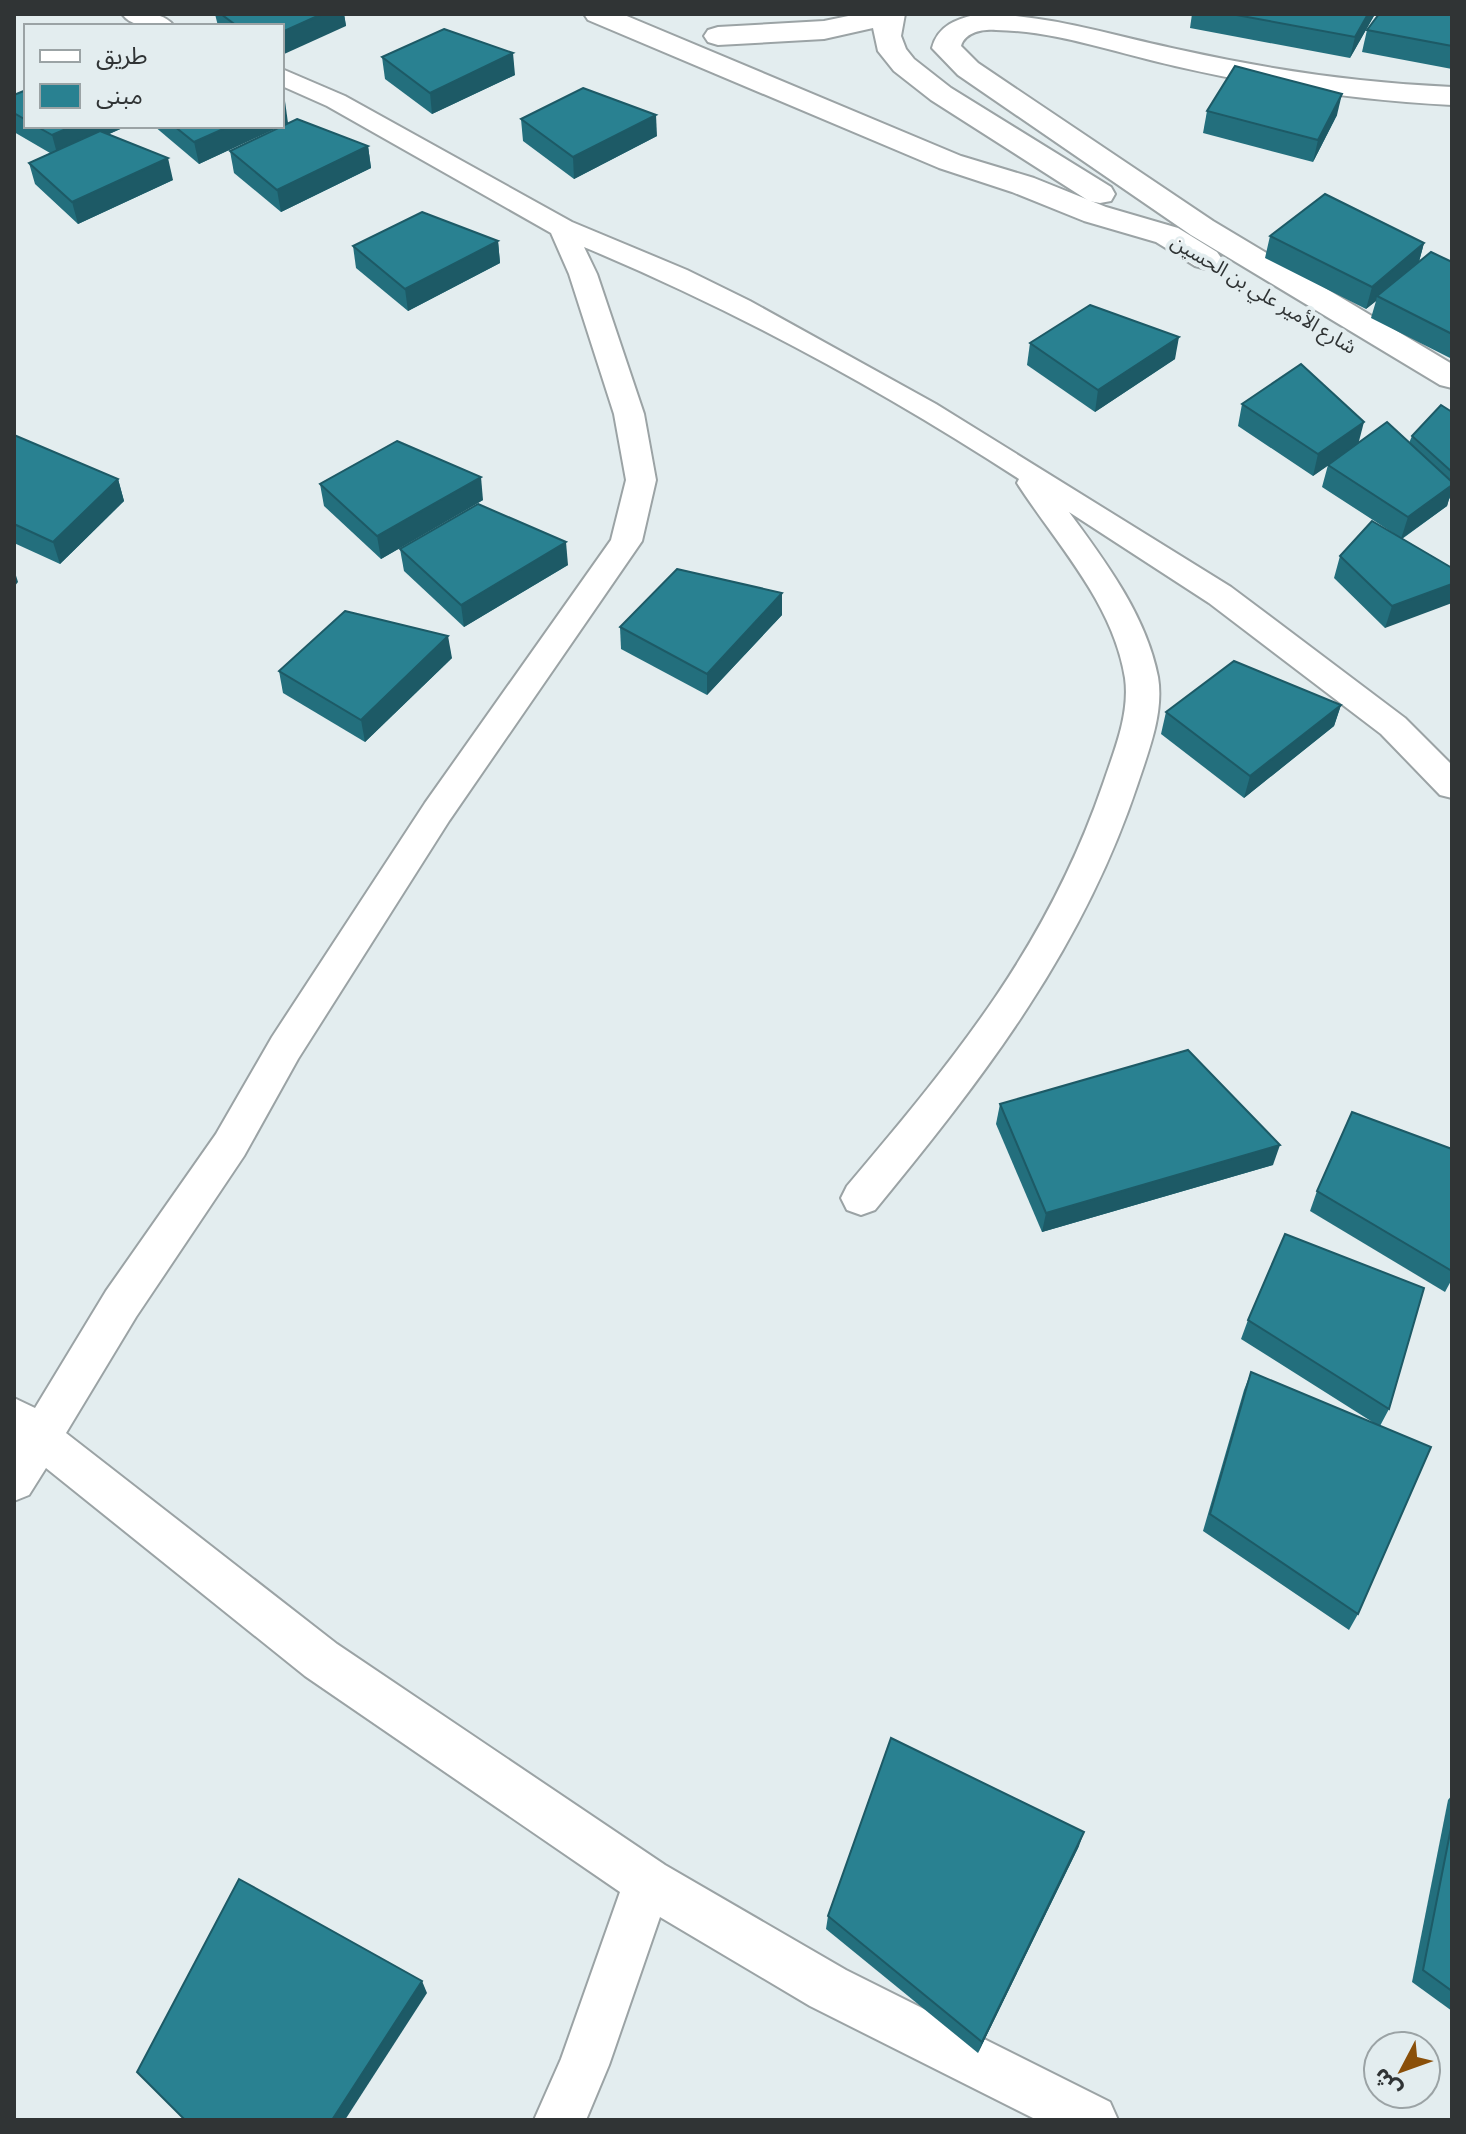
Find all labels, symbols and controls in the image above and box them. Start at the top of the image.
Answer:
legend [24,24,284,128]
text: طريق [96,39,148,71]
text: مبنى [96,79,143,111]
street label: شارع الأمير علي بن الحسين [1165,227,1362,362]
north arrow [1362,2030,1442,2110]
text: ش [1366,2062,1408,2104]

